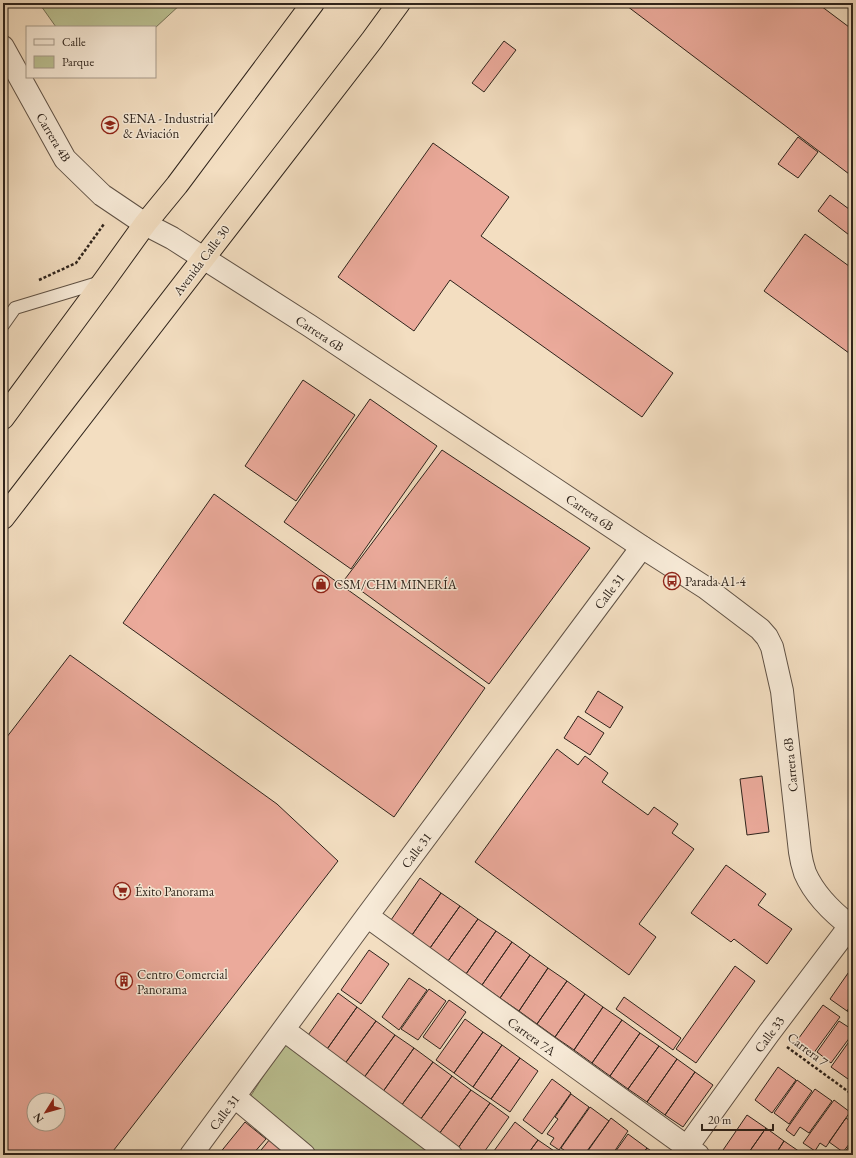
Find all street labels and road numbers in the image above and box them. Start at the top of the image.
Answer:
street label: Carrera 4B [32,110,75,165]
street label: Avenida Calle 30 [169,222,233,300]
street label: Carrera 6B [292,312,347,356]
street label: Carrera 6B [563,490,617,535]
street label: Calle 31 [590,570,628,613]
street label: Carrera 6B [779,737,802,793]
street label: Calle 31 [397,829,435,872]
street label: Carrera 7A [504,1013,560,1060]
street label: Calle 33 [751,1013,788,1056]
street label: Carrera 7 [784,1029,832,1071]
street label: Calle 31 [205,1091,243,1134]

